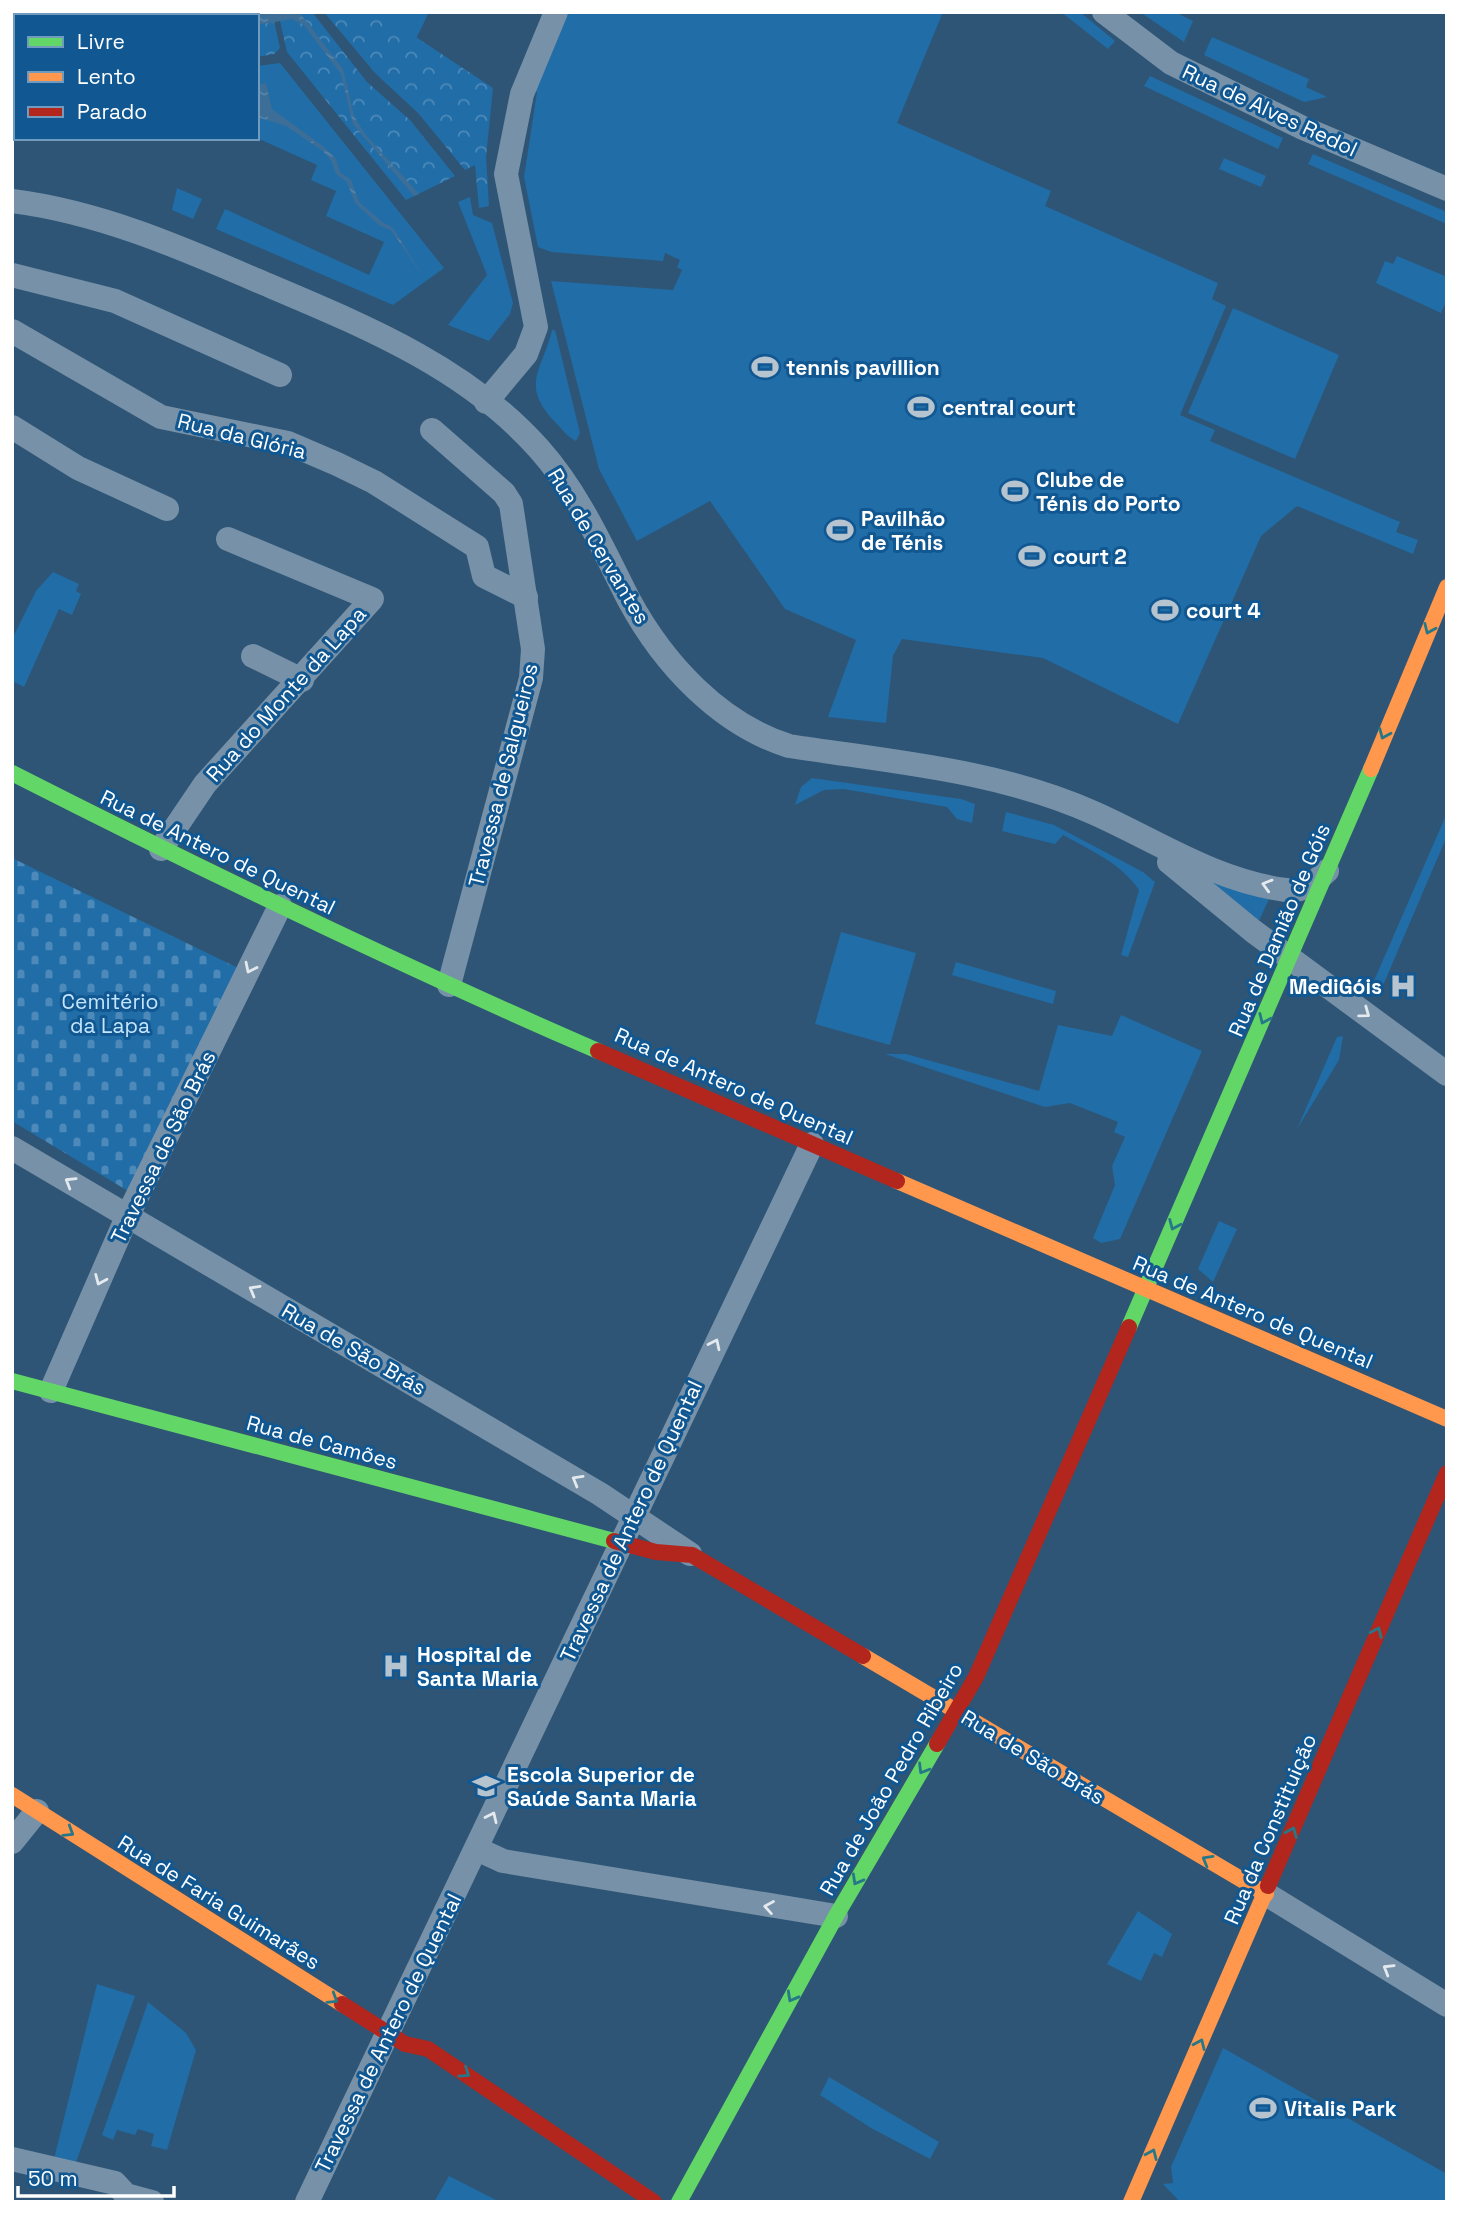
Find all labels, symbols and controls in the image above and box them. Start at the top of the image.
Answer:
legend [14,14,259,140]
text: Livre [77,28,125,55]
street label: Rua de Alves Redol [1178,58,1362,162]
text: Lento [77,63,136,90]
text: Parado [77,98,147,125]
sports icon: tennis pavillion [750,352,780,382]
place label: tennis pavillion [786,354,940,381]
sports icon: central court [906,392,936,422]
place label: central court [942,394,1076,421]
street label: Rua da Glória [175,407,309,465]
street label: Rua de Cervantes [542,463,656,629]
place label: Clube de Ténis do Porto [1036,466,1181,517]
sports icon: Clube de Ténis do Porto [1000,476,1030,506]
place label: Pavilhão de Ténis [861,505,945,556]
sports icon: Pavilhão de Ténis [825,515,855,545]
sports icon: court 2 [1017,541,1047,571]
place label: court 2 [1053,543,1127,570]
sports icon: court 4 [1150,595,1180,625]
place label: court 4 [1186,597,1261,624]
street label: Rua do Monte da Lapa [200,601,372,787]
one-way arrow [1423,622,1437,634]
street label: Travessa de Salgueiros [462,660,544,890]
one-way arrow [1378,726,1392,739]
street label: Rua de Antero de Quental [96,783,340,921]
street label: Rua de Damião de Góis [1222,819,1336,1041]
one-way arrow [1261,879,1273,893]
one-way arrow [245,961,259,973]
hospital icon: MediGóis [1388,971,1418,1001]
place label: MediGóis [1289,973,1382,1000]
park label: Cemitério da Lapa [62,988,158,1039]
one-way arrow [1357,1004,1370,1017]
one-way arrow [1258,1012,1272,1024]
street label: Rua de Antero de Quental [611,1021,857,1151]
street label: Travessa de São Brás [104,1046,222,1248]
one-way arrow [64,1178,77,1191]
one-way arrow [1168,1218,1182,1230]
street label: Rua de Antero de Quental [1129,1249,1377,1375]
one-way arrow [95,1273,109,1285]
one-way arrow [248,1286,261,1299]
street label: Rua de São Brás [277,1297,431,1401]
one-way arrow [707,1339,721,1351]
street label: Travessa de Antero de Quental [554,1376,708,1666]
street label: Rua de Camões [244,1409,400,1475]
one-way arrow [571,1475,584,1488]
one-way arrow [1369,1627,1383,1639]
place label: Hospital de Santa Maria [417,1641,538,1692]
hospital icon: Hospital de Santa Maria [381,1651,411,1681]
street label: Rua de João Pedro Ribeiro [813,1658,969,1900]
street label: Rua de São Brás [956,1704,1110,1810]
street label: Rua da Constituição [1218,1730,1322,1928]
place label: Escola Superior de Saúde Santa Maria [507,1761,697,1812]
one-way arrow [919,1761,932,1774]
school or university icon: Escola Superior de Saúde Santa Maria [471,1771,501,1801]
one-way arrow [483,1812,497,1824]
one-way arrow [62,1823,75,1836]
one-way arrow [1284,1826,1298,1838]
street label: Rua de Faria Guimarães [113,1829,325,1975]
one-way arrow [1201,1856,1214,1869]
one-way arrow [852,1873,865,1886]
street label: Travessa de Antero de Quental [309,1889,467,2177]
one-way arrow [763,1900,775,1915]
one-way arrow [1383,1965,1396,1978]
one-way arrow [787,1990,800,2002]
one-way arrow [325,1991,338,2004]
one-way arrow [1192,2039,1206,2051]
one-way arrow [457,2065,470,2078]
sports icon: Vitalis Park [1248,2093,1278,2123]
place label: Vitalis Park [1284,2095,1397,2122]
one-way arrow [1144,2149,1158,2161]
scale bar [18,2154,173,2198]
text: 50 m [28,2165,78,2192]

